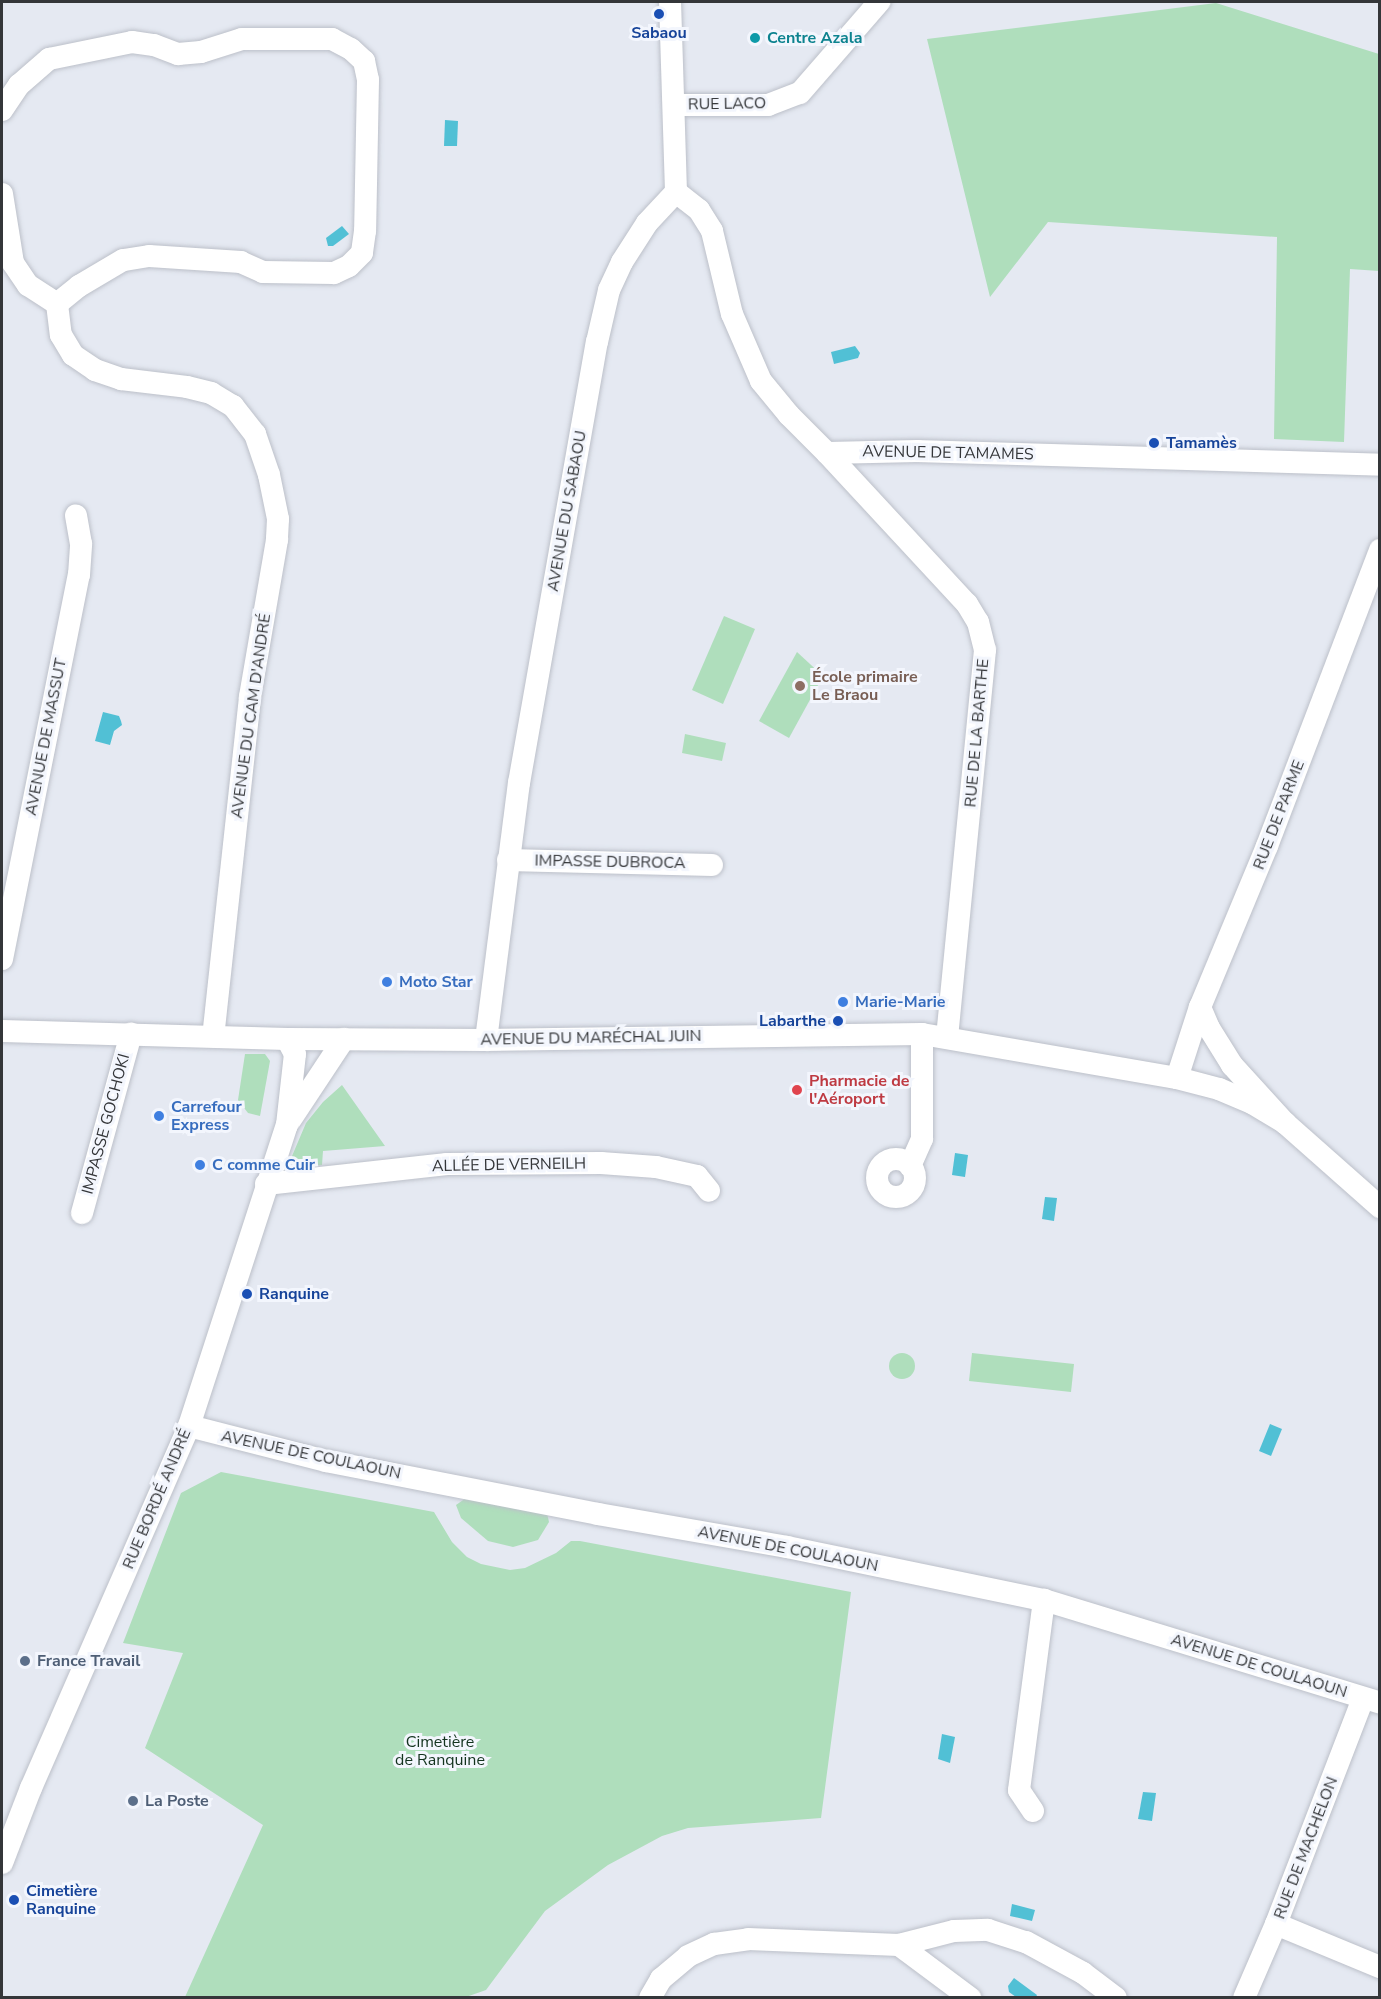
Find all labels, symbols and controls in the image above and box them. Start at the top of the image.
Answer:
marker: Sabaou [652,7,666,21]
place label: Sabaou [631,23,687,43]
place label: Centre Azala [767,28,863,48]
marker: Centre Azala [748,31,762,45]
street label: RUE LACO [688,94,766,114]
street label: AVENUE DU SABAOU [543,429,591,593]
place label: Tamamès [1166,433,1237,453]
marker: Tamamès [1147,436,1161,450]
street label: AVENUE DE TAMAMES [862,442,1034,464]
street label: AVENUE DU CAM D'ANDRÉ [227,612,275,820]
street label: AVENUE DE MASSUT [21,657,71,817]
street label: RUE DE LA BARTHE [961,658,993,808]
place label: École primaire Le Braou [812,667,918,705]
marker: École primaire Le Braou [793,679,807,693]
street label: RUE DE PARME [1249,758,1309,872]
street label: IMPASSE DUBROCA [534,851,686,873]
place label: Moto Star [399,972,473,992]
marker: Moto Star [380,975,394,989]
place label: Marie-Marie [855,992,945,1012]
marker: Marie-Marie [836,995,850,1009]
place label: Labarthe [759,1011,826,1031]
marker: Labarthe [831,1014,845,1028]
street label: AVENUE DU MARÉCHAL JUIN [480,1026,702,1050]
street label: IMPASSE GOCHOKI [78,1052,134,1196]
place label: Pharmacie de l'Aéroport [809,1071,909,1109]
marker: Pharmacie de l'Aéroport [790,1083,804,1097]
place label: Carrefour Express [171,1097,242,1135]
marker: Carrefour Express [152,1109,166,1123]
street label: ALLÉE DE VERNEILH [432,1154,586,1176]
place label: C comme Cuir [212,1155,315,1175]
marker: C comme Cuir [193,1158,207,1172]
place label: Ranquine [259,1284,329,1304]
marker: Ranquine [240,1287,254,1301]
street label: RUE BORDÉ ANDRÉ [119,1426,195,1572]
street label: AVENUE DE COULAOUN [219,1427,403,1483]
street label: AVENUE DE COULAOUN [696,1522,880,1576]
street label: AVENUE DE COULAOUN [1169,1630,1349,1702]
place label: France Travail [37,1651,140,1671]
marker: France Travail [18,1654,32,1668]
park label: Cimetière de Ranquine [395,1732,485,1770]
street label: RUE DE MACHELON [1270,1774,1342,1922]
place label: La Poste [145,1791,209,1811]
marker: La Poste [126,1794,140,1808]
place label: Cimetière Ranquine [26,1881,97,1919]
marker: Cimetière Ranquine [7,1893,21,1907]

